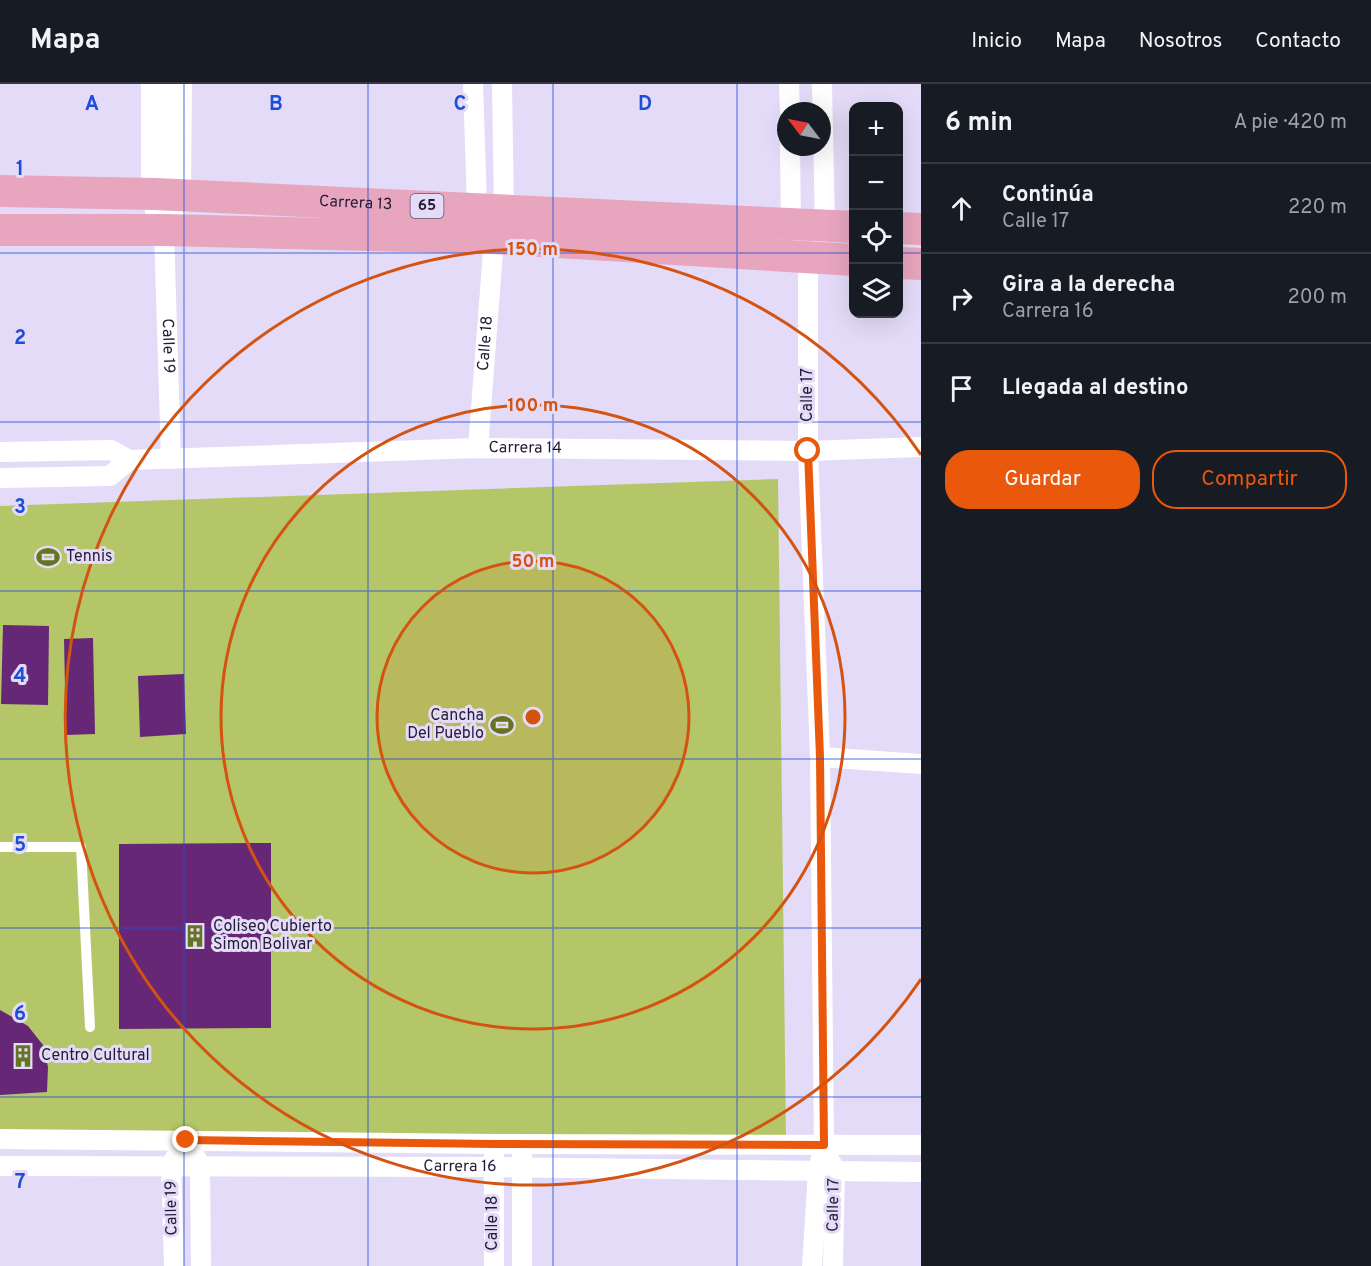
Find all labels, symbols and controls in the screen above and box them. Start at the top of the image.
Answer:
text: Mapa [30,23,100,59]
text: Inicio [971,28,1022,55]
text: Mapa [1055,28,1106,55]
text: Nosotros [1139,28,1222,55]
text: Contacto [1255,28,1341,55]
text: A [85,92,99,118]
text: B [269,92,283,118]
text: C [454,92,466,118]
text: D [638,92,652,118]
north arrow [777,102,831,156]
map controls [849,102,903,318]
button: + [849,102,903,156]
text: 6 min [945,107,1013,140]
text: A pie · 420 m [1234,110,1347,136]
button: − [849,156,903,210]
text: 1 [16,157,24,183]
text: Continúa [1002,182,1094,209]
street label: Carrera 13 [319,192,393,215]
icon: ahead [945,192,978,225]
road number: 65 [410,194,444,218]
text: 220 m [1288,195,1347,221]
text: Calle 17 [1002,209,1069,235]
button: locate [849,210,903,264]
text: 150 m [508,239,558,262]
button: layers [849,264,903,318]
text: Gira a la derecha [1002,272,1175,299]
icon: right [945,282,978,315]
text: 200 m [1288,285,1347,311]
text: Carrera 16 [1002,299,1094,325]
street label: Calle 18 [474,315,498,372]
street label: Calle 19 [157,318,178,374]
text: 2 [14,326,26,352]
street label: Calle 17 [798,368,818,422]
icon: arrive [945,372,978,405]
text: Llegada al destino [1002,375,1188,402]
text: 100 m [507,395,559,418]
route start [794,437,820,463]
street label: Carrera 14 [488,438,562,459]
button: Guardar [945,450,1140,509]
button: Compartir [1152,450,1347,509]
text: 3 [14,495,26,521]
sports icon: Tennis [35,544,61,570]
place label: Tennis [66,547,112,567]
text: 50 m [511,551,555,574]
text: 4 [14,664,26,690]
place label: Cancha Del Pueblo [407,706,484,744]
centre of rings [523,707,543,727]
sports icon: Cancha Del Pueblo [489,712,515,738]
text: 5 [14,833,26,859]
place label: Coliseo Cubierto Simon Bolivar [213,917,332,955]
building icon: Coliseo Cubierto Simon Bolivar [182,923,208,949]
text: 6 [14,1002,26,1028]
building icon: Centro Cultural [10,1043,36,1069]
place label: Centro Cultural [41,1046,150,1066]
route end [172,1126,198,1152]
street label: Carrera 16 [423,1157,497,1177]
text: 7 [15,1170,25,1196]
street label: Calle 17 [824,1178,844,1232]
street label: Calle 19 [162,1180,182,1236]
street label: Calle 18 [483,1195,503,1251]

